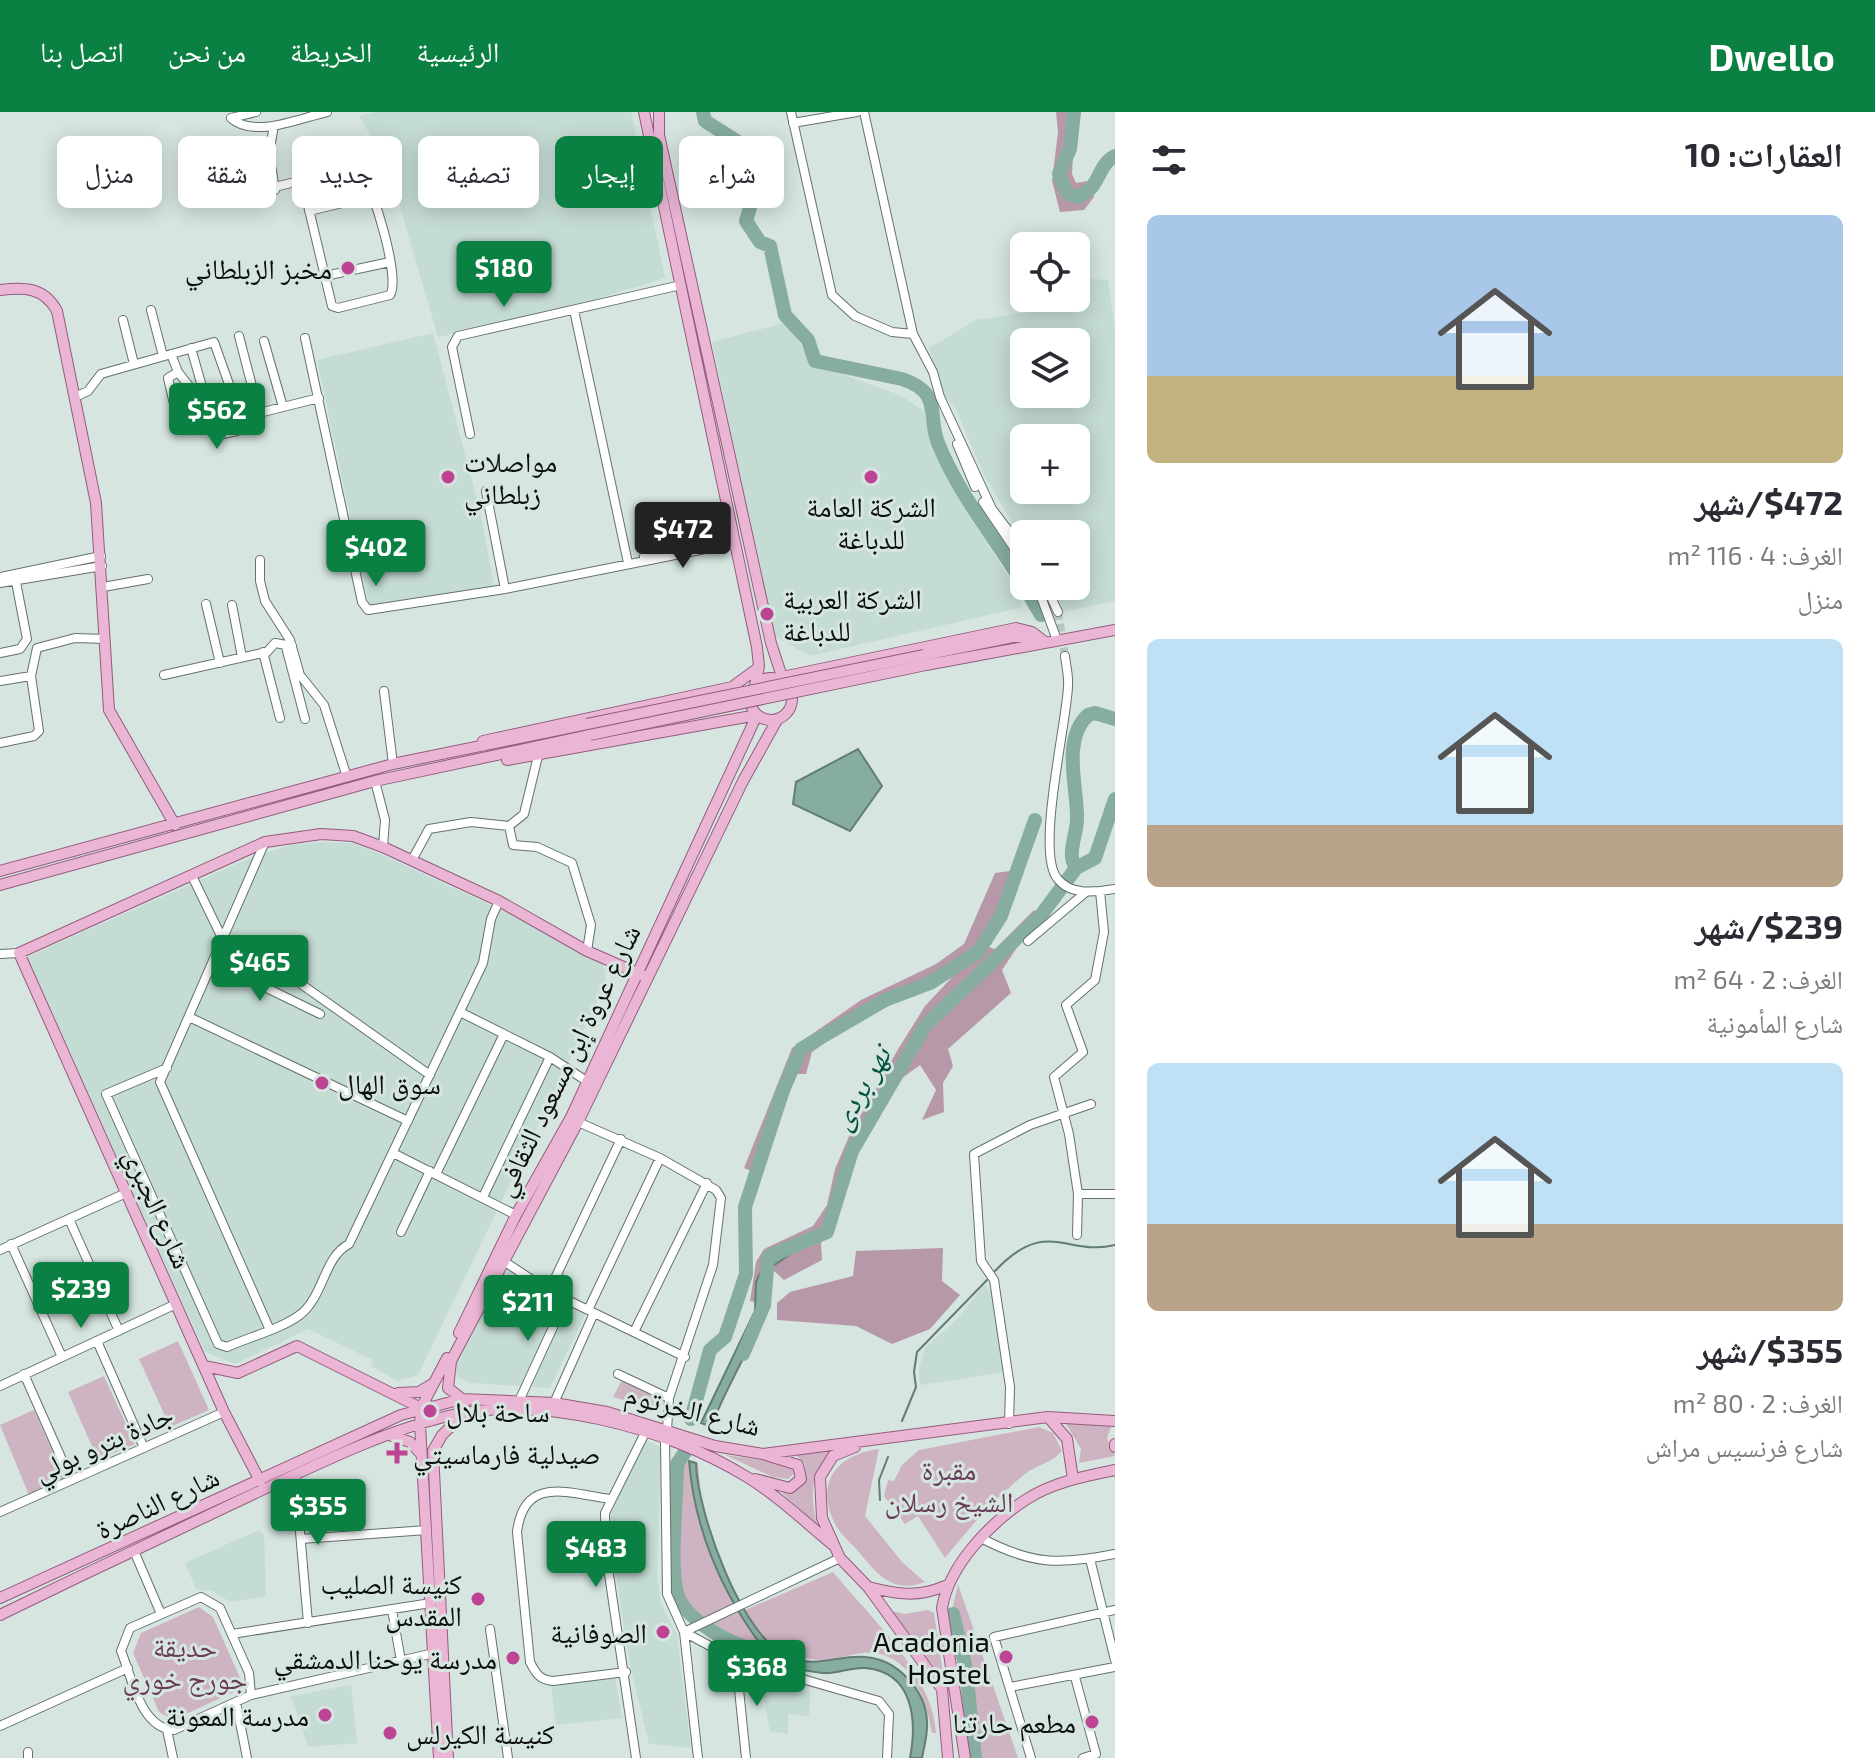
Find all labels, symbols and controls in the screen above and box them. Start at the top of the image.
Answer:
text: Dwello [1708,33,1835,79]
text: اتصل بنا [40,34,124,68]
text: من نحن [168,34,246,68]
text: الخريطة [290,34,372,68]
text: الرئيسية [416,34,499,68]
text: العقارات: 10 [1685,133,1843,174]
chip: منزل [57,136,162,208]
chip: شقة [178,136,276,208]
chip: جديد [292,136,402,208]
chip: تصفية [418,136,539,208]
chip: إيجار [555,136,663,208]
chip: شراء [679,136,784,208]
icon: filters [1147,138,1191,182]
map controls [1010,232,1090,600]
button: locate [1010,232,1090,312]
pin: $180 [457,241,551,309]
place label: مخبز الزبلطاني [185,251,332,292]
text: $180 [475,251,533,282]
marker: مخبز الزبلطاني [339,259,357,277]
icon: home [1423,267,1567,411]
button: layers [1010,328,1090,408]
pin: $562 [170,383,264,451]
text: $562 [187,393,247,424]
button: + [1010,424,1090,504]
place label: مواصلات زبلطاني [464,444,557,517]
marker: مواصلات زبلطاني [439,468,457,486]
marker: الشركة العامة للدباغة [862,468,880,486]
text: $472/شهر [1694,481,1843,522]
place label: الشركة العامة للدباغة [806,489,936,555]
pin: $472 [636,502,730,570]
text: $472 [653,512,713,543]
pin: $402 [329,520,423,588]
button: − [1010,520,1090,600]
text: $402 [344,530,408,561]
text: الغرف: 4 · 116 m² [1667,539,1843,570]
place label: الشركة العربية للدباغة [783,581,922,647]
text: منزل [1798,583,1843,614]
marker: الشركة العربية للدباغة [758,605,776,623]
icon: home [1423,691,1567,835]
text: $239/شهر [1695,905,1843,946]
street label: شارع عروة إبن مسعود الثقافي [485,919,653,1205]
pin: $465 [213,935,307,1003]
text: $465 [229,945,291,976]
text: الغرف: 2 · 64 m² [1673,963,1843,994]
text: شارع المأمونية [1706,1007,1843,1038]
water label: نهر بردى [821,1035,901,1136]
place label: سوق الهال [338,1066,441,1102]
marker: سوق الهال [313,1074,331,1092]
icon: home [1423,1115,1567,1259]
street label: شارع الجبري [111,1143,200,1276]
pin: $239 [34,1262,128,1330]
text: $239 [51,1272,111,1303]
pin: $211 [481,1275,575,1343]
text: $211 [502,1285,554,1316]
text: $355/شهر [1697,1329,1843,1370]
street label: شارع الخرتوم [621,1376,764,1445]
text: الغرف: 2 · 80 m² [1673,1387,1843,1418]
place label: ساحة بلال [446,1394,550,1429]
street label: جادة بترو بولي [28,1396,181,1494]
marker: ساحة بلال [421,1402,439,1420]
text: شارع فرنسيس مراش [1645,1431,1843,1462]
place label: صيدلية فارماسيتي [413,1436,601,1477]
marker: صيدلية فارماسيتي [388,1444,406,1462]
park label: مقبرة الشيخ رسلان [885,1452,1013,1520]
street label: شارع الناصرة [90,1459,225,1547]
pin: $355 [271,1479,365,1547]
text: $355 [289,1489,347,1520]
pin: $483 [549,1521,643,1589]
text: $483 [565,1531,627,1562]
place label: كنيسة الصليب المقدس [320,1566,462,1634]
marker: كنيسة الصليب المقدس [469,1590,487,1608]
place label: الصوفانية [550,1615,647,1649]
marker: الصوفانية [654,1623,672,1641]
place label: Acadonia Hostel [873,1624,991,1690]
park label: حديقة جورج خوري [123,1629,247,1702]
pin: $368 [710,1640,804,1708]
place label: مدرسة يوحنا الدمشقي [274,1641,497,1682]
marker: Acadonia Hostel [997,1648,1015,1666]
marker: مدرسة يوحنا الدمشقي [504,1649,522,1667]
text: $368 [726,1650,788,1681]
place label: مدرسة المعونة [166,1698,309,1732]
place label: مطعم حارتنا [952,1705,1076,1742]
marker: مدرسة المعونة [316,1706,334,1724]
marker: مطعم حارتنا [1083,1713,1101,1731]
place label: كنيسة الكيرلس [406,1716,555,1752]
marker: كنيسة الكيرلس [381,1724,399,1742]

